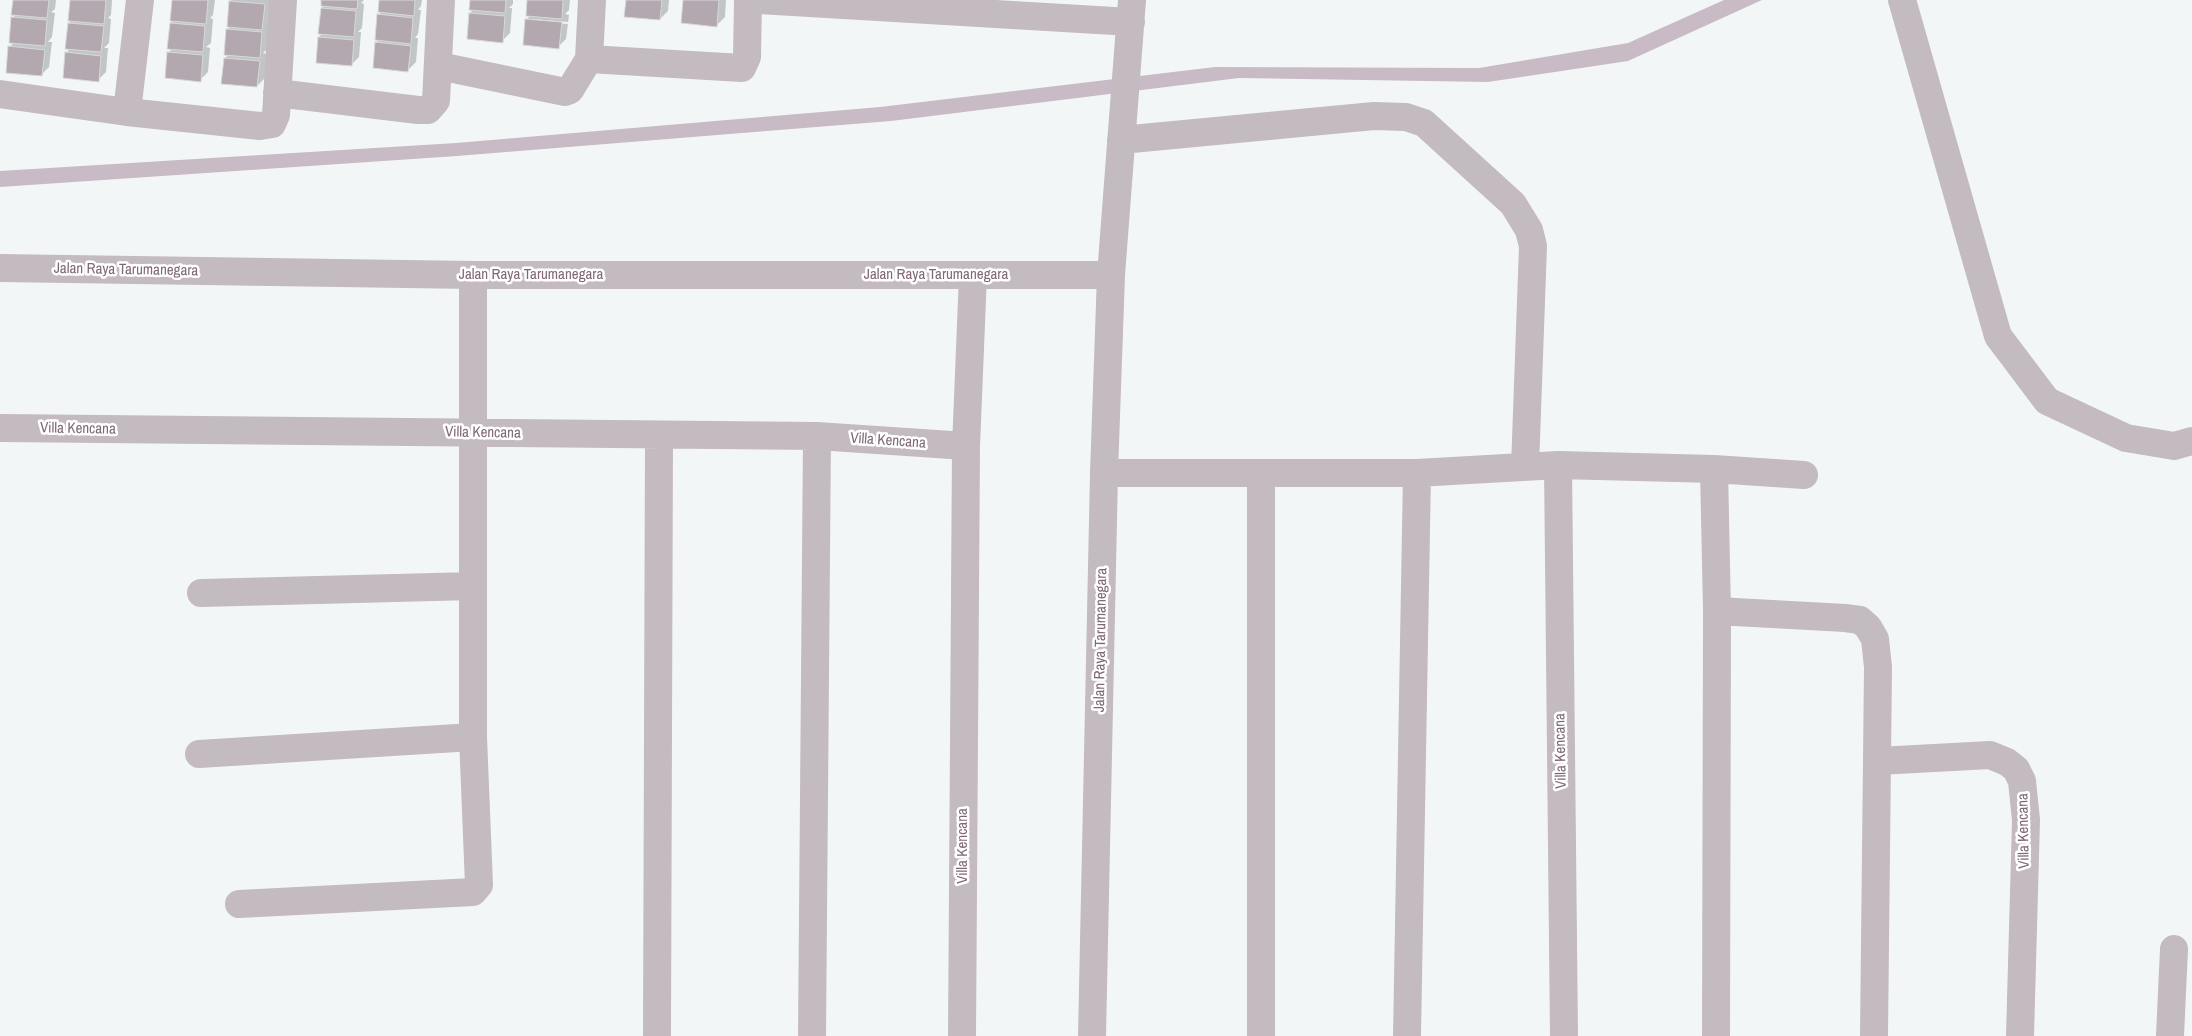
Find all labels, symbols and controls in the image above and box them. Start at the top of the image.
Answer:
street label: Jalan Raya Tarumanegara [54,260,198,280]
street label: Jalan Raya Tarumanegara [459,266,603,284]
street label: Jalan Raya Tarumanegara [864,266,1008,284]
street label: Villa Kencana [40,419,116,439]
street label: Villa Kencana [445,423,521,443]
street label: Villa Kencana [850,429,926,453]
street label: Jalan Raya Tarumanegara [1091,568,1111,712]
street label: Villa Kencana [1551,713,1571,789]
street label: Villa Kencana [2014,793,2034,869]
street label: Villa Kencana [954,808,972,884]

